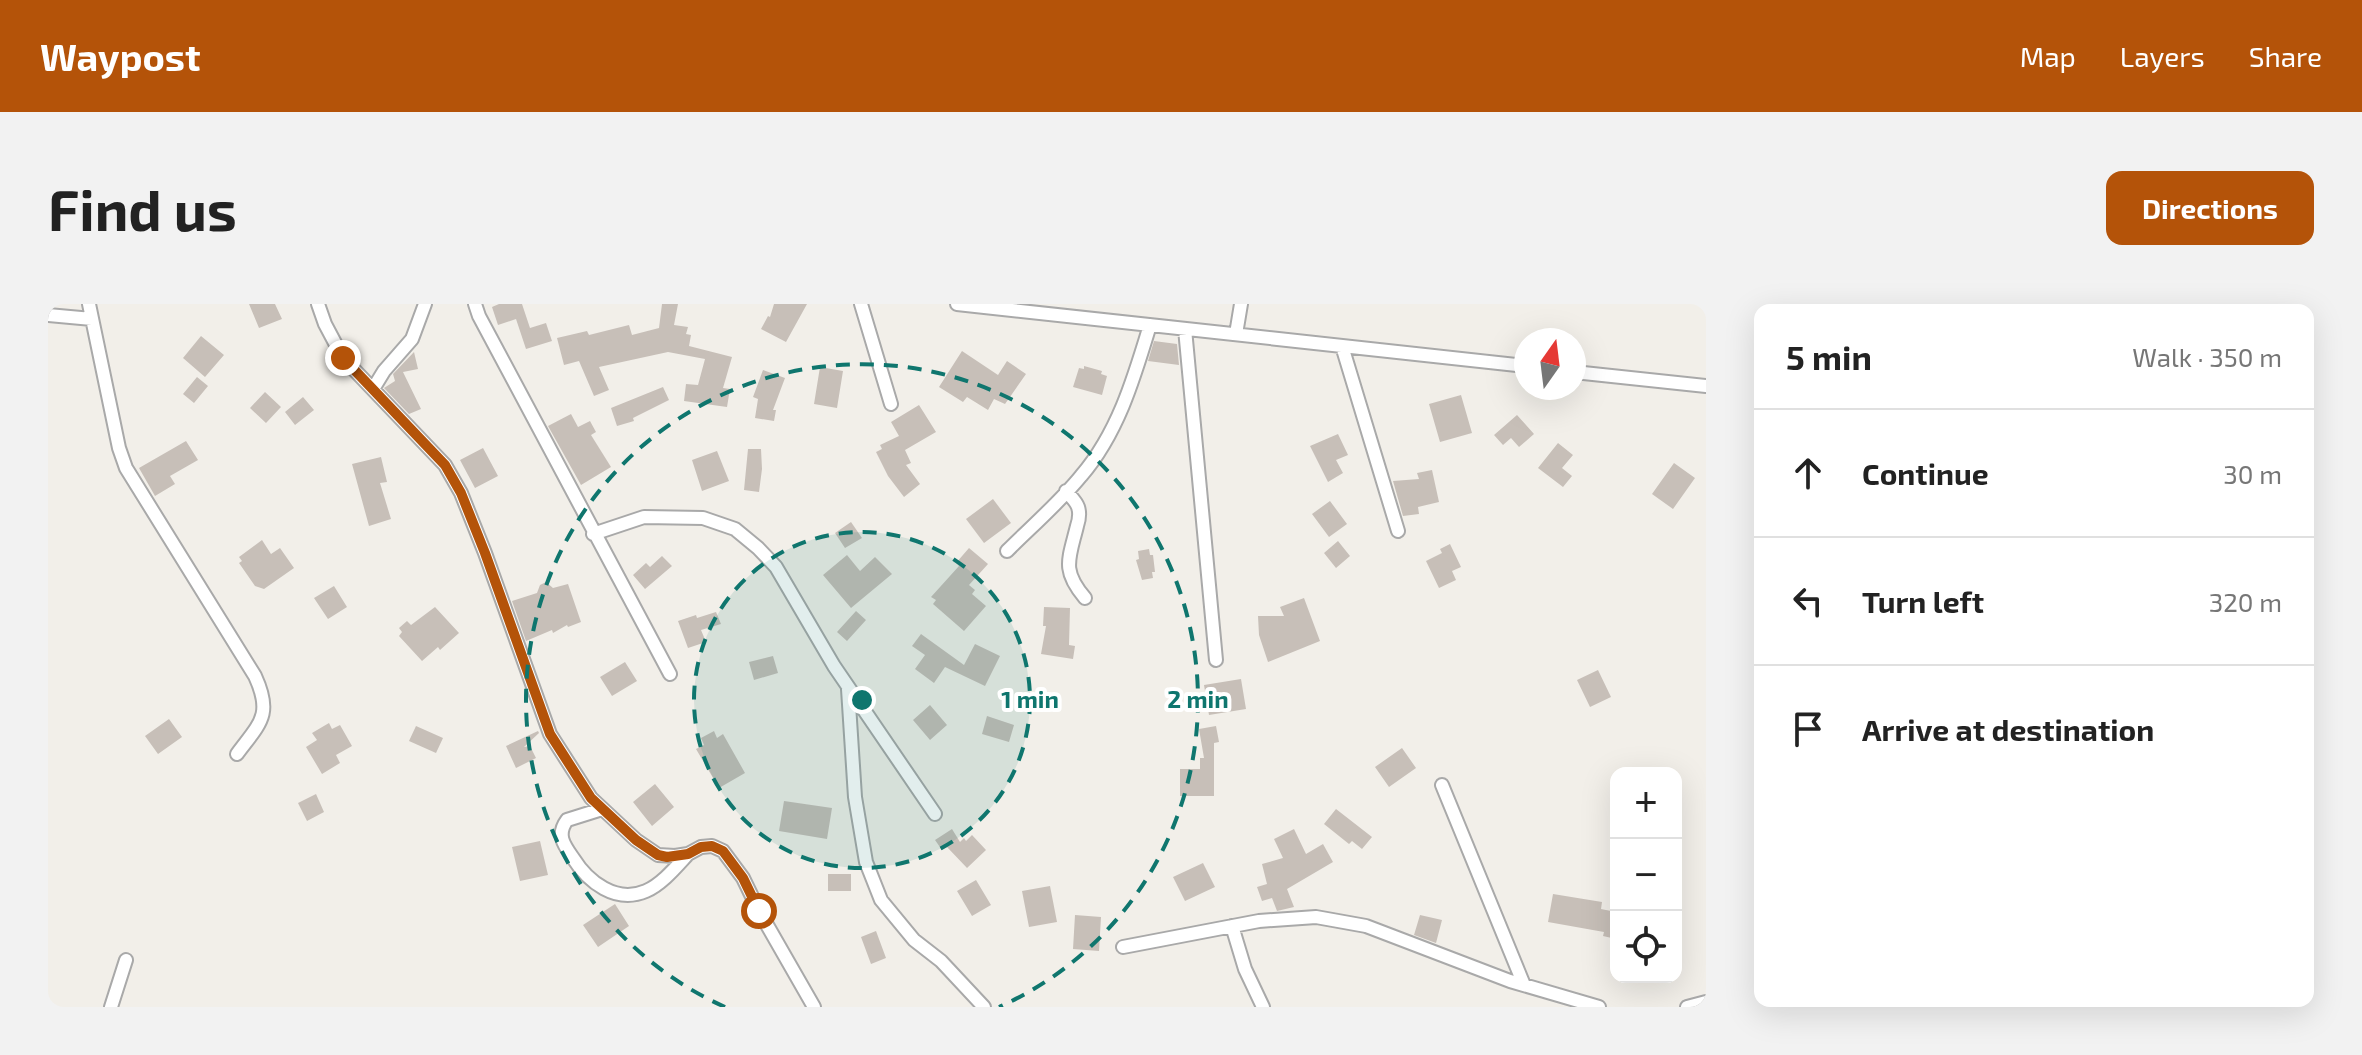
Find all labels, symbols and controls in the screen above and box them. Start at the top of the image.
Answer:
text: Waypost [40,33,201,79]
text: Map [2020,39,2076,73]
text: Layers [2120,39,2205,73]
text: Share [2249,39,2322,73]
button: Directions [2106,171,2314,245]
text: Find us [48,175,237,242]
north arrow [1514,328,1586,400]
text: 5 min [1786,336,1872,377]
route end [325,340,361,376]
text: Walk · 350 m [2132,341,2282,372]
icon: ahead [1786,451,1830,495]
text: Continue [1862,455,1989,491]
text: 30 m [2223,458,2282,489]
icon: left [1786,579,1830,623]
text: Turn left [1862,583,1984,619]
text: 320 m [2209,586,2282,617]
text: 1 min [1001,684,1059,713]
text: 2 min [1167,684,1229,713]
centre of rings [848,686,876,714]
icon: arrive [1786,707,1830,751]
text: Arrive at destination [1862,711,2154,747]
map controls [1610,767,1682,983]
button: + [1610,767,1682,839]
button: − [1610,839,1682,911]
route start [741,893,777,929]
button: locate [1610,911,1682,983]

